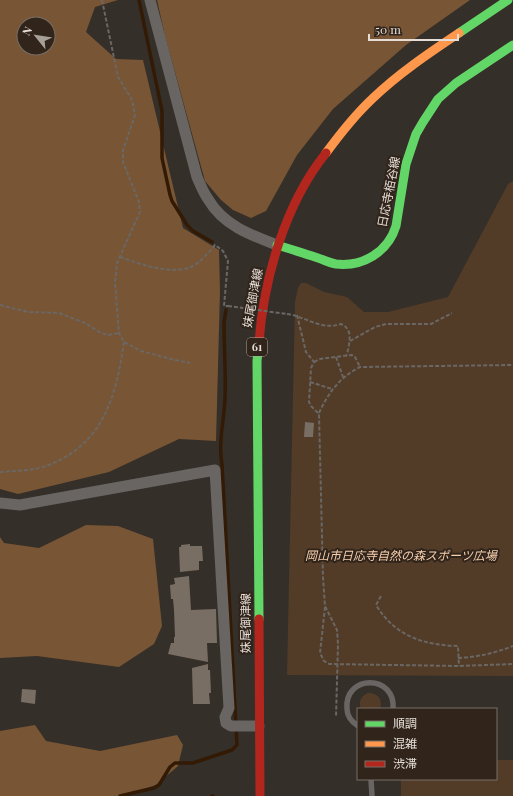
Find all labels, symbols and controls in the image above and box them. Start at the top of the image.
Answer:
north arrow [16,16,56,56]
scale bar [369,16,458,42]
text: 50 m [375,21,401,37]
text: N [18,24,35,38]
street label: 日応寺栢谷線 [373,155,403,229]
street label: 妹尾御津線 [238,267,266,329]
road number: 61 [247,338,267,356]
park label: 岡山市日応寺自然の森スポーツ広場 [305,547,499,563]
street label: 妹尾御津線 [237,593,253,653]
legend [357,708,497,780]
text: 順調 [393,715,417,731]
text: 混雑 [393,735,417,751]
text: 渋滞 [393,755,417,771]

